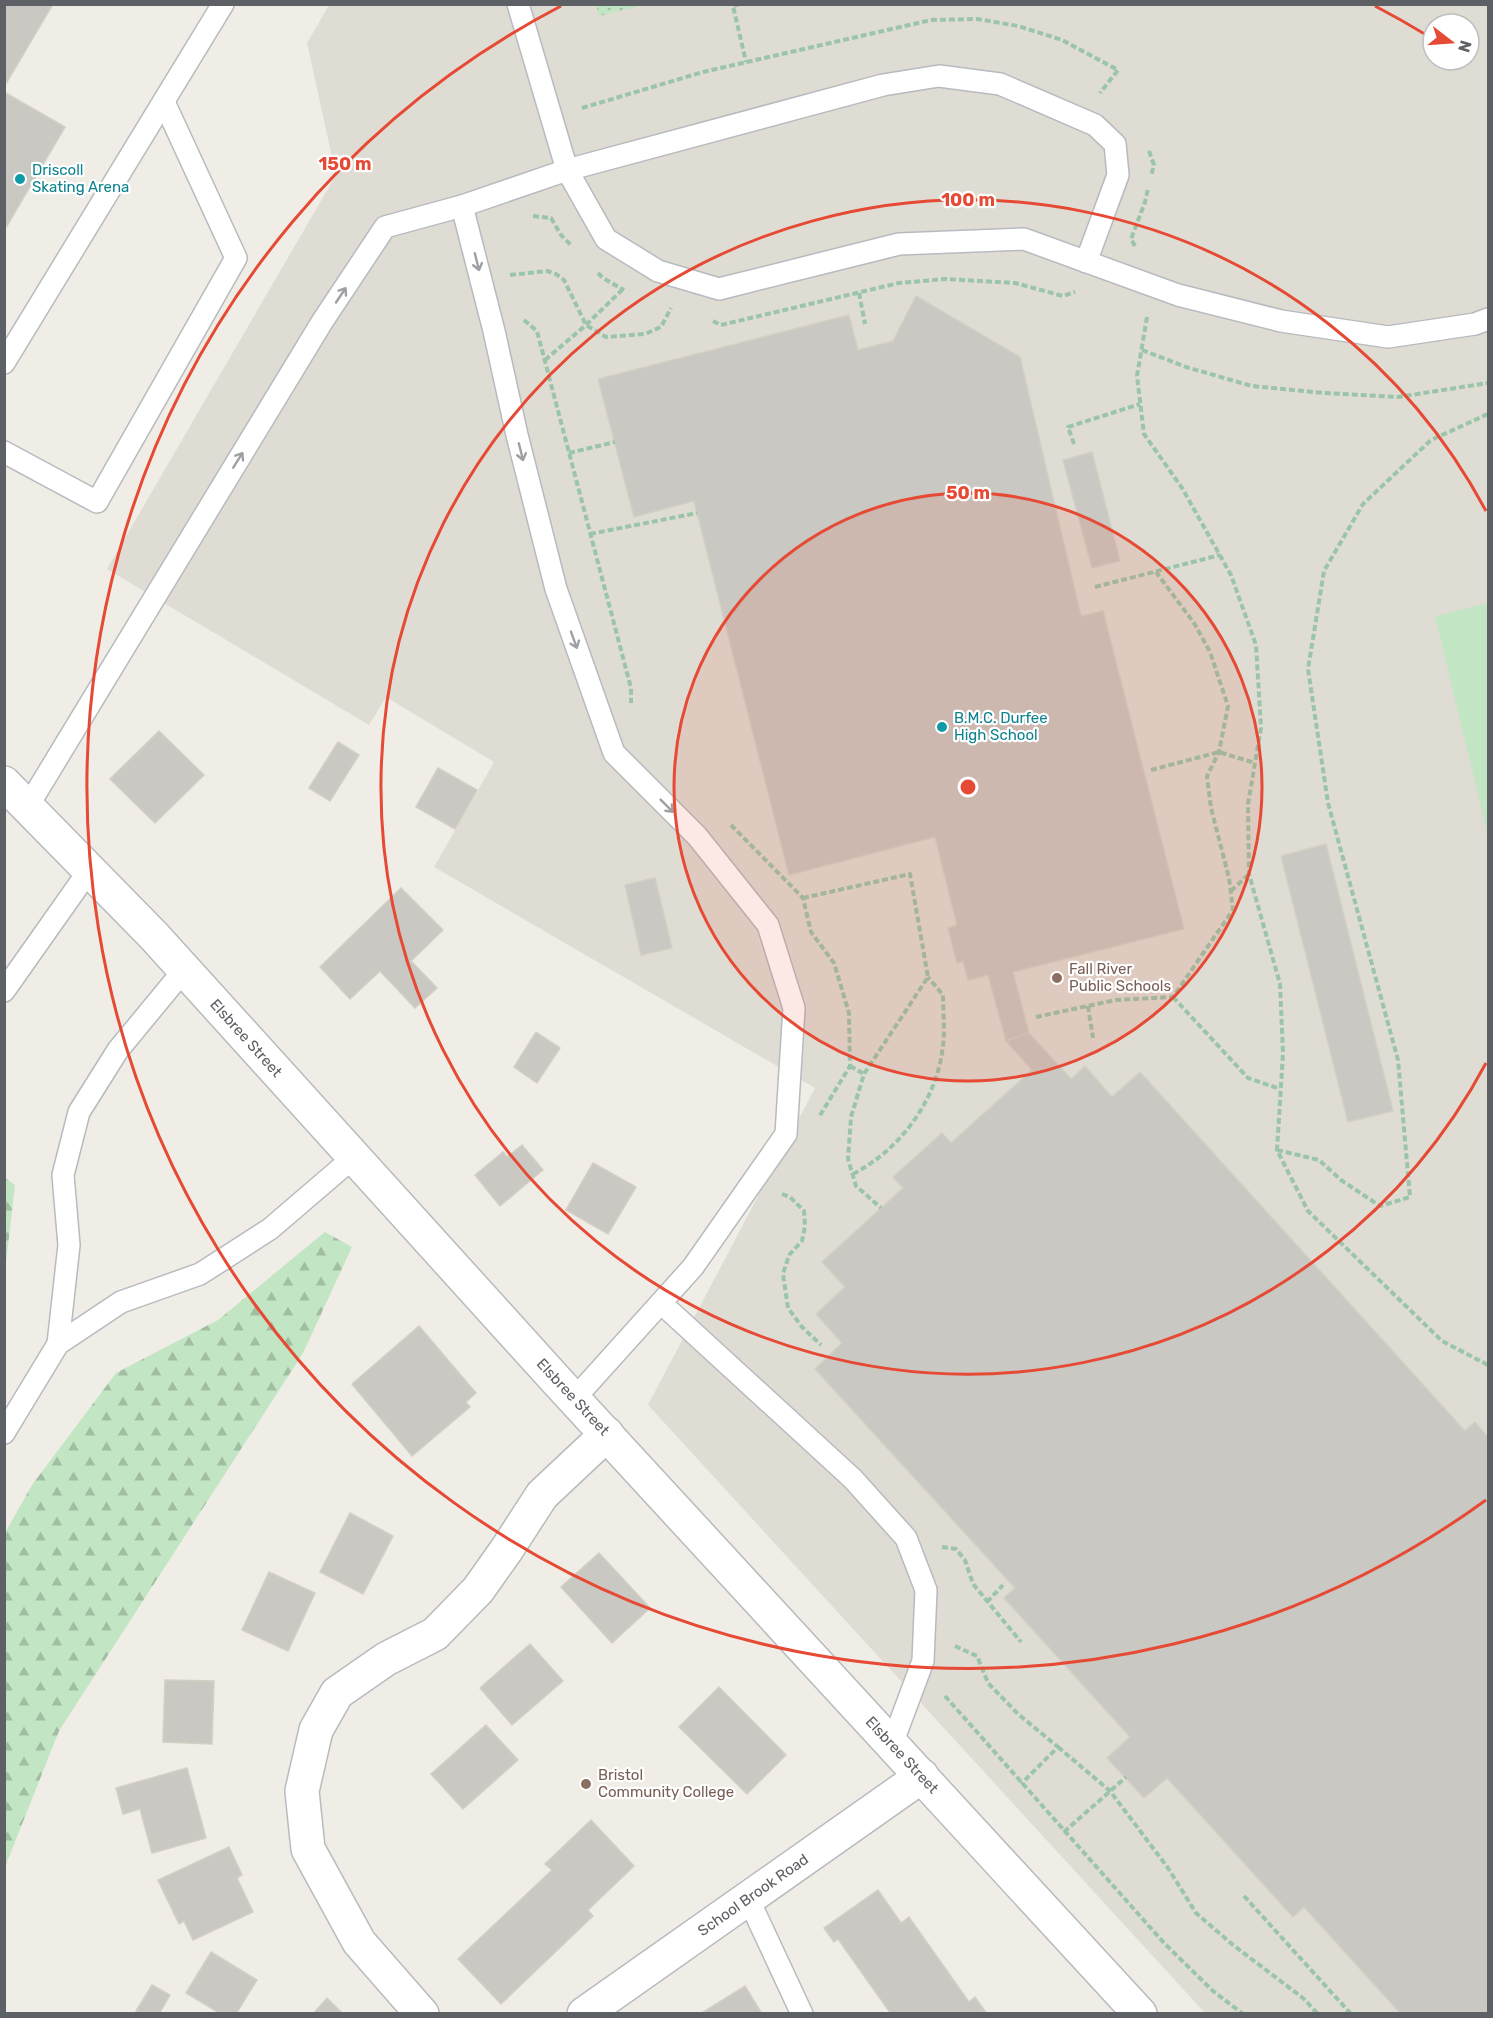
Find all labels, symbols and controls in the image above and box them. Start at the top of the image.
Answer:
north arrow [1421,12,1481,72]
text: N [1454,38,1476,55]
text: 150 m [318,153,372,175]
place label: Driscoll Skating Arena [32,161,129,196]
marker: Driscoll Skating Arena [13,172,27,186]
text: 100 m [941,189,995,211]
one-way arrow [471,253,483,272]
one-way arrow [334,286,347,303]
one-way arrow [516,442,528,461]
one-way arrow [232,452,244,469]
text: 50 m [946,482,990,504]
one-way arrow [569,630,580,649]
place label: B.M.C. Durfee High School [954,709,1048,744]
marker: B.M.C. Durfee High School [935,720,949,734]
centre of rings [958,777,978,797]
one-way arrow [659,798,674,813]
place label: Fall River Public Schools [1069,960,1171,995]
marker: Fall River Public Schools [1050,971,1064,985]
street label: Elsbree Street [206,995,286,1081]
street label: Elsbree Street [533,1355,613,1439]
street label: Elsbree Street [862,1713,942,1797]
place label: Bristol Community College [598,1766,734,1801]
marker: Bristol Community College [579,1777,593,1791]
street label: School Brook Road [694,1850,812,1940]

